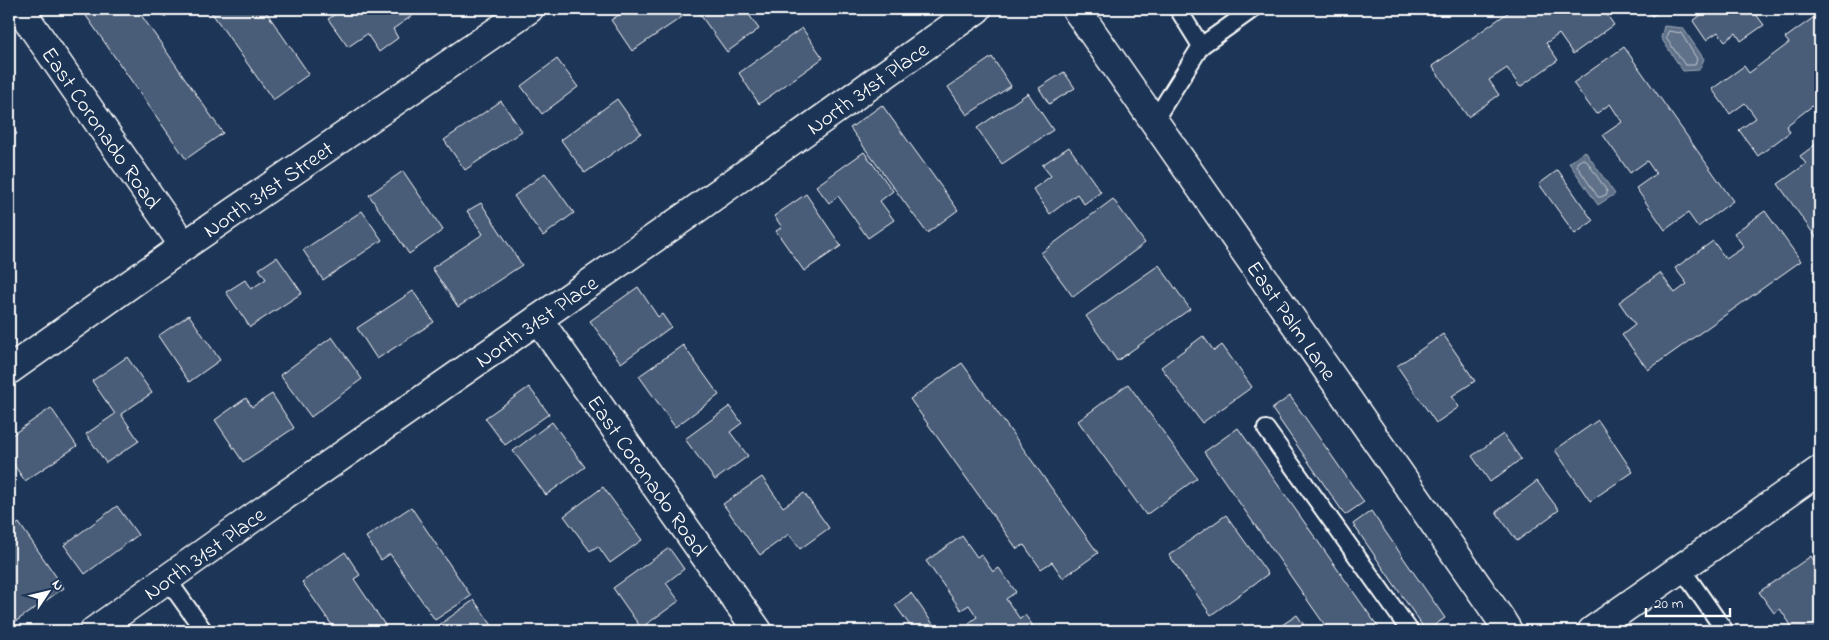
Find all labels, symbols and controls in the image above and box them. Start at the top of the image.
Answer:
street label: North 31st Place [801,35,936,144]
street label: East Coronado Road [32,41,167,217]
street label: North 31st Street [198,134,342,247]
street label: East Palm Lane [1237,255,1343,388]
street label: North 31st Place [470,269,606,377]
street label: East Coronado Road [577,389,714,564]
street label: North 31st Place [138,500,273,610]
north arrow [22,568,72,618]
text: N [46,576,69,595]
scale bar [1646,585,1730,617]
text: 20 m [1654,593,1684,615]

